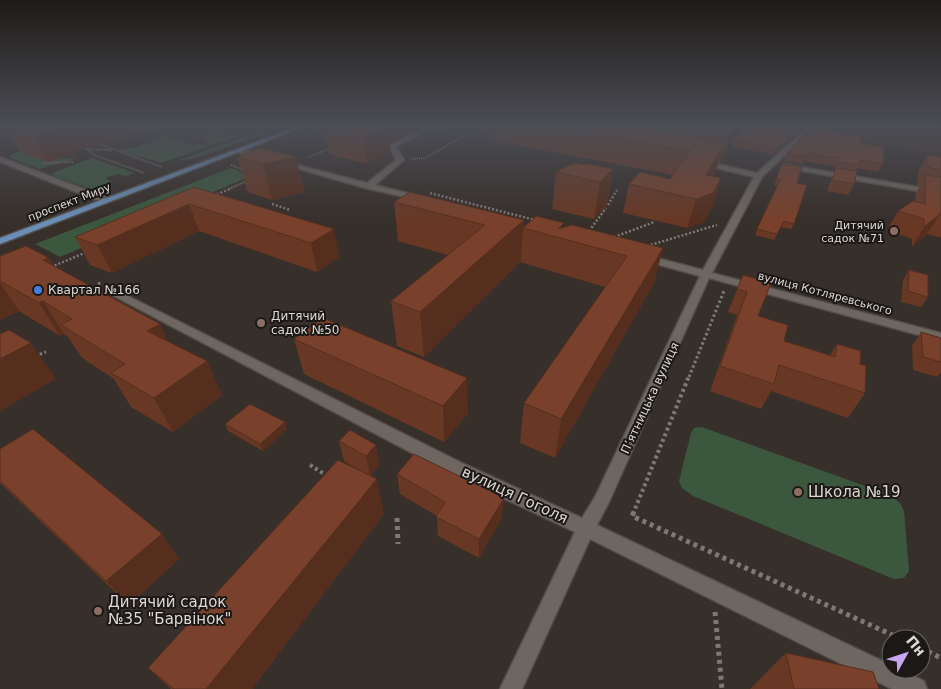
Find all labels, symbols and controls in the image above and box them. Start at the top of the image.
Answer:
street label: проспект Миру [26,181,113,224]
place label: Дитячий садок №71 [821,219,884,245]
marker: Дитячий садок №71 [888,225,900,237]
street label: вулиця Котляревського [757,269,893,318]
place label: Квартал №166 [48,283,140,297]
marker: Квартал №166 [32,284,44,296]
place label: Дитячий садок №50 [271,309,339,337]
marker: Дитячий садок №50 [255,317,267,329]
street label: Пʼятницька вулиця [618,340,682,456]
street label: вулиця Гоголя [459,463,571,527]
place label: Школа №19 [808,483,901,501]
marker: Школа №19 [792,486,804,498]
place label: Дитячий садок №35 "Барвінок" [108,593,231,628]
marker: Дитячий садок №35 "Барвінок" [92,605,104,617]
north arrow [881,629,931,679]
text: Пн [903,632,929,659]

